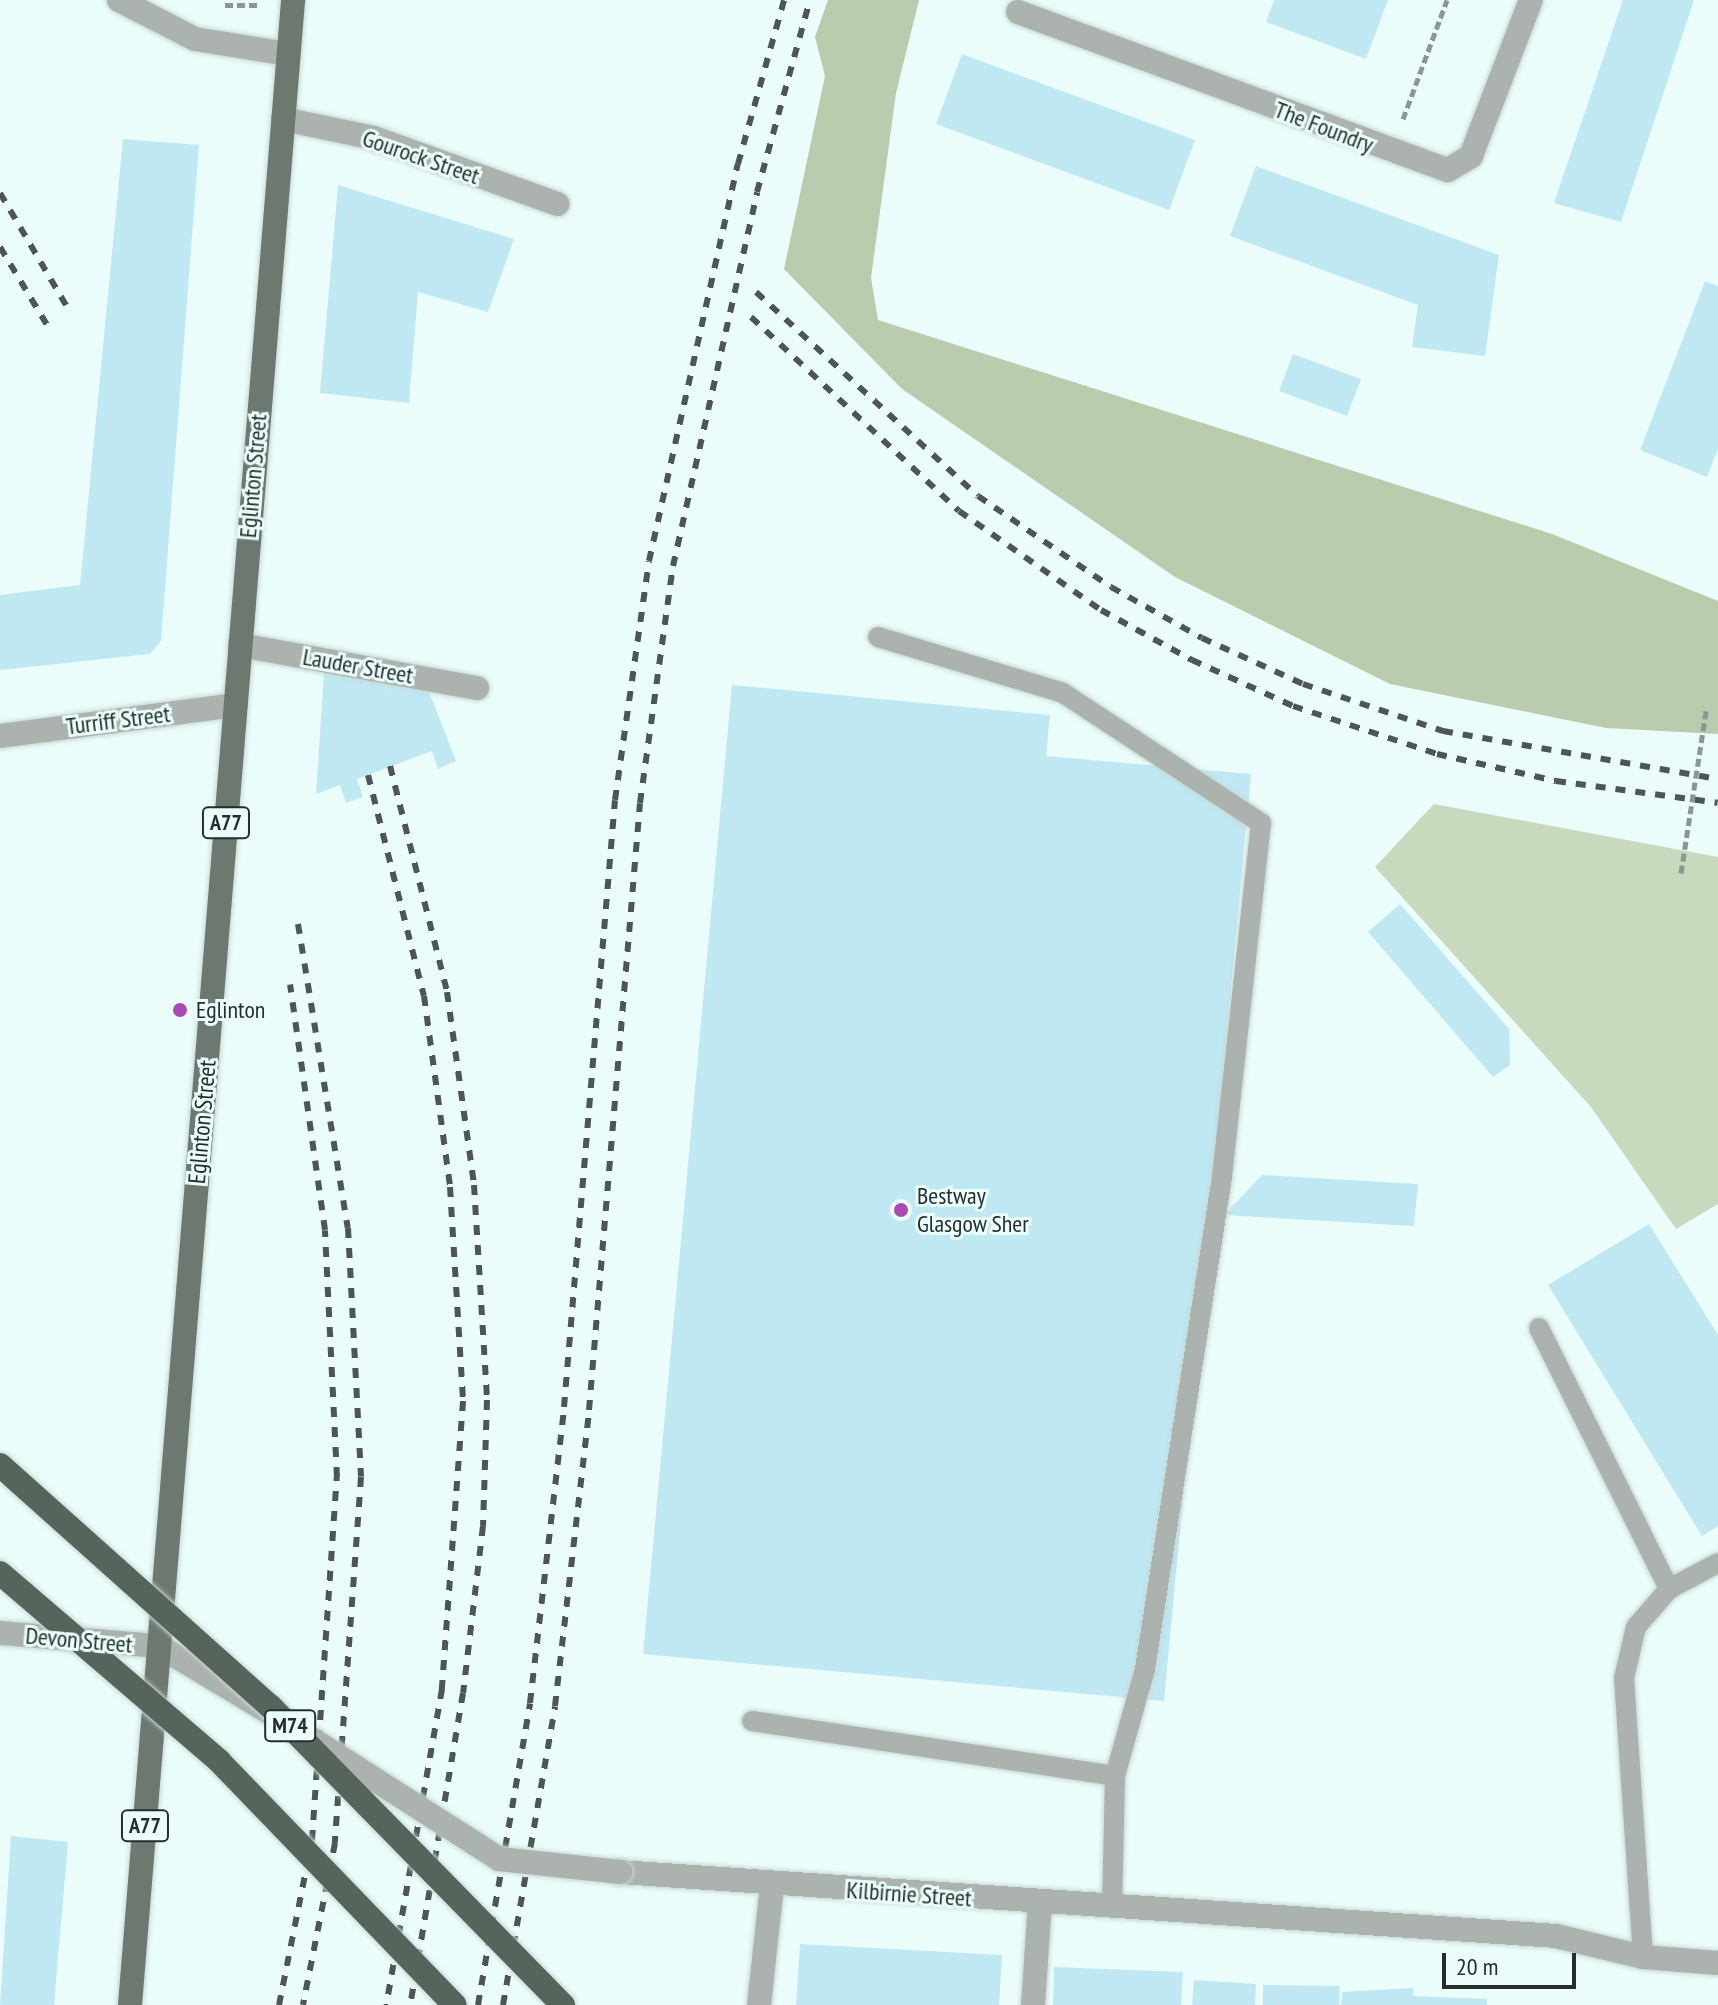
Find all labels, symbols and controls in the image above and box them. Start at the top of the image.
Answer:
street label: The Foundry [1271,95,1377,159]
street label: Gourock Street [359,123,483,191]
street label: Eglinton Street [233,413,273,539]
street label: Lauder Street [301,642,415,690]
street label: Turriff Street [64,699,172,741]
road number: A77 [200,805,252,841]
place label: Eglinton [196,996,265,1024]
marker: Eglinton [171,1001,189,1019]
street label: Eglinton Street [182,1059,222,1185]
place label: Bestway Glasgow Sher [917,1182,1029,1238]
marker: Bestway Glasgow Sher [892,1201,910,1219]
street label: Devon Street [24,1621,134,1659]
road number: M74 [264,1708,316,1744]
road number: A77 [119,1808,171,1844]
street label: Kilbirnie Street [846,1875,972,1913]
scale bar [1446,1937,1580,1987]
text: 20 m [1456,1951,1498,1982]

